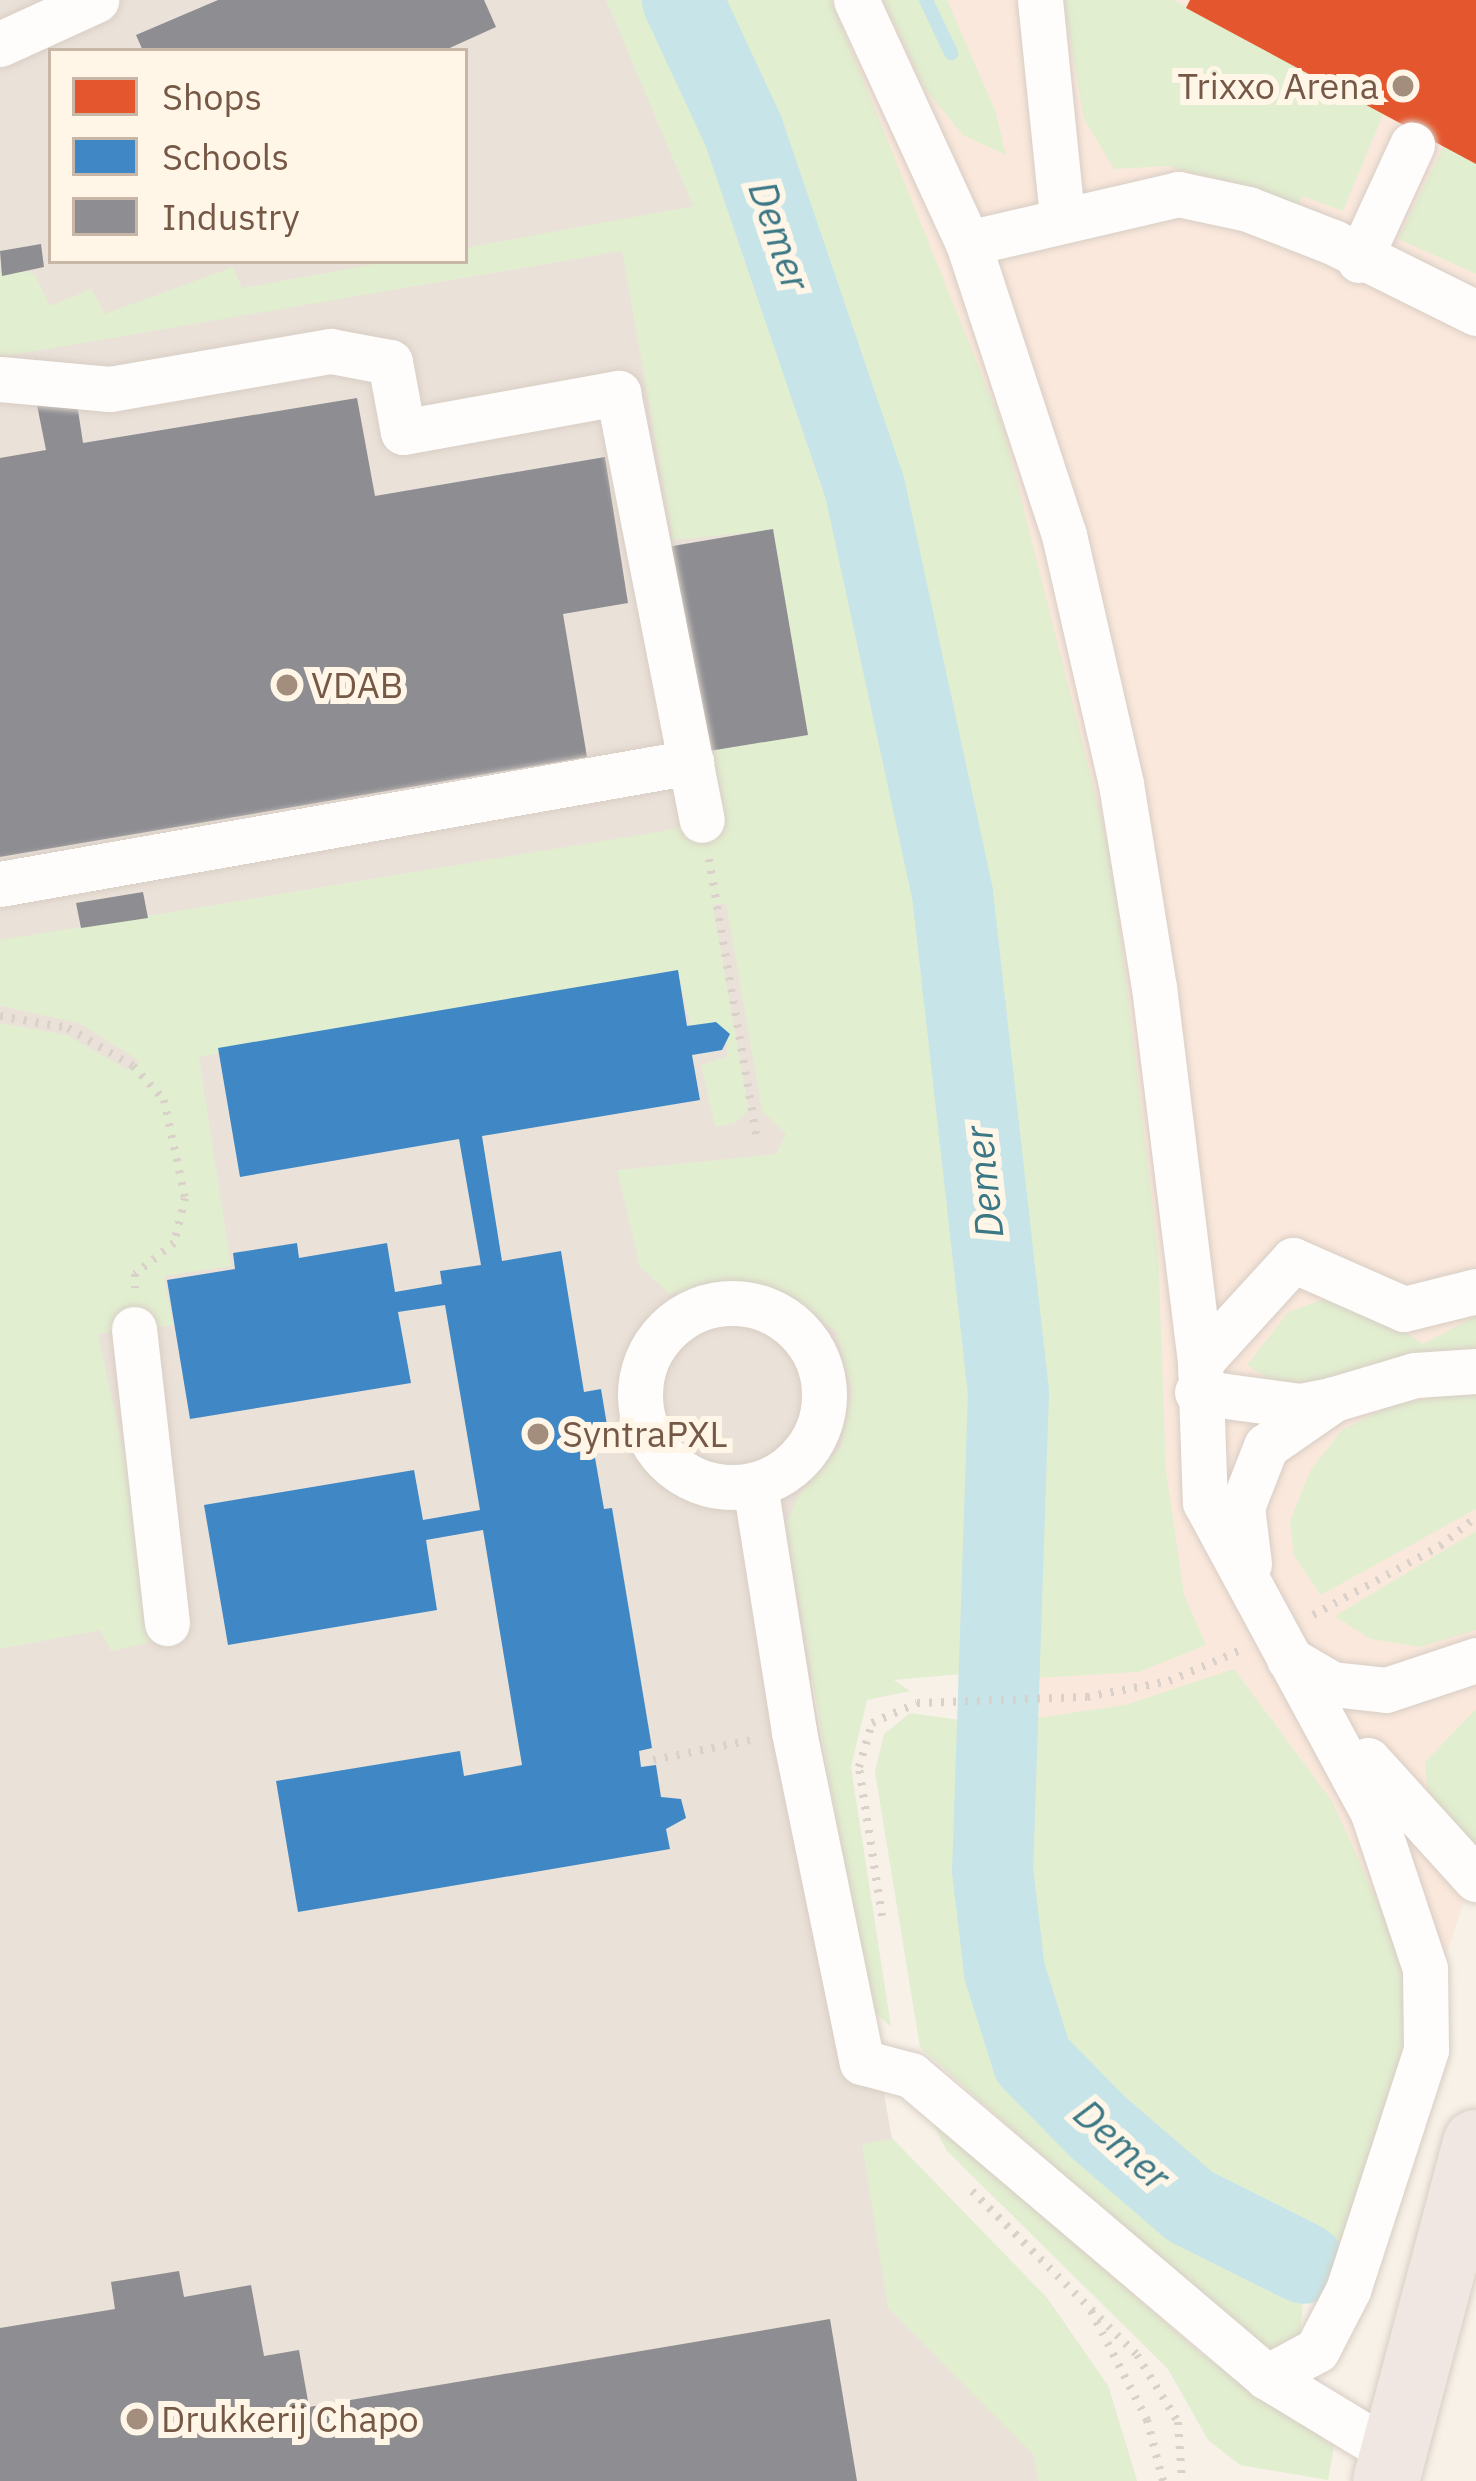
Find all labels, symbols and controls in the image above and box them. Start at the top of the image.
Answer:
legend [48,48,468,264]
place label: Trixxo Arena [1178,64,1379,108]
text: Shops [162,73,262,120]
marker: Trixxo Arena [1390,73,1416,99]
text: Schools [162,133,289,180]
water label: Demer [739,175,819,297]
text: Industry [162,193,300,240]
place label: VDAB [311,663,403,707]
marker: VDAB [274,672,300,698]
water label: Demer [955,1124,1013,1240]
place label: SyntraPXL [562,1412,728,1456]
marker: SyntraPXL [525,1421,551,1447]
water label: Demer [1065,2090,1179,2200]
place label: Drukkerij Chapo [161,2397,419,2441]
marker: Drukkerij Chapo [124,2406,150,2432]

